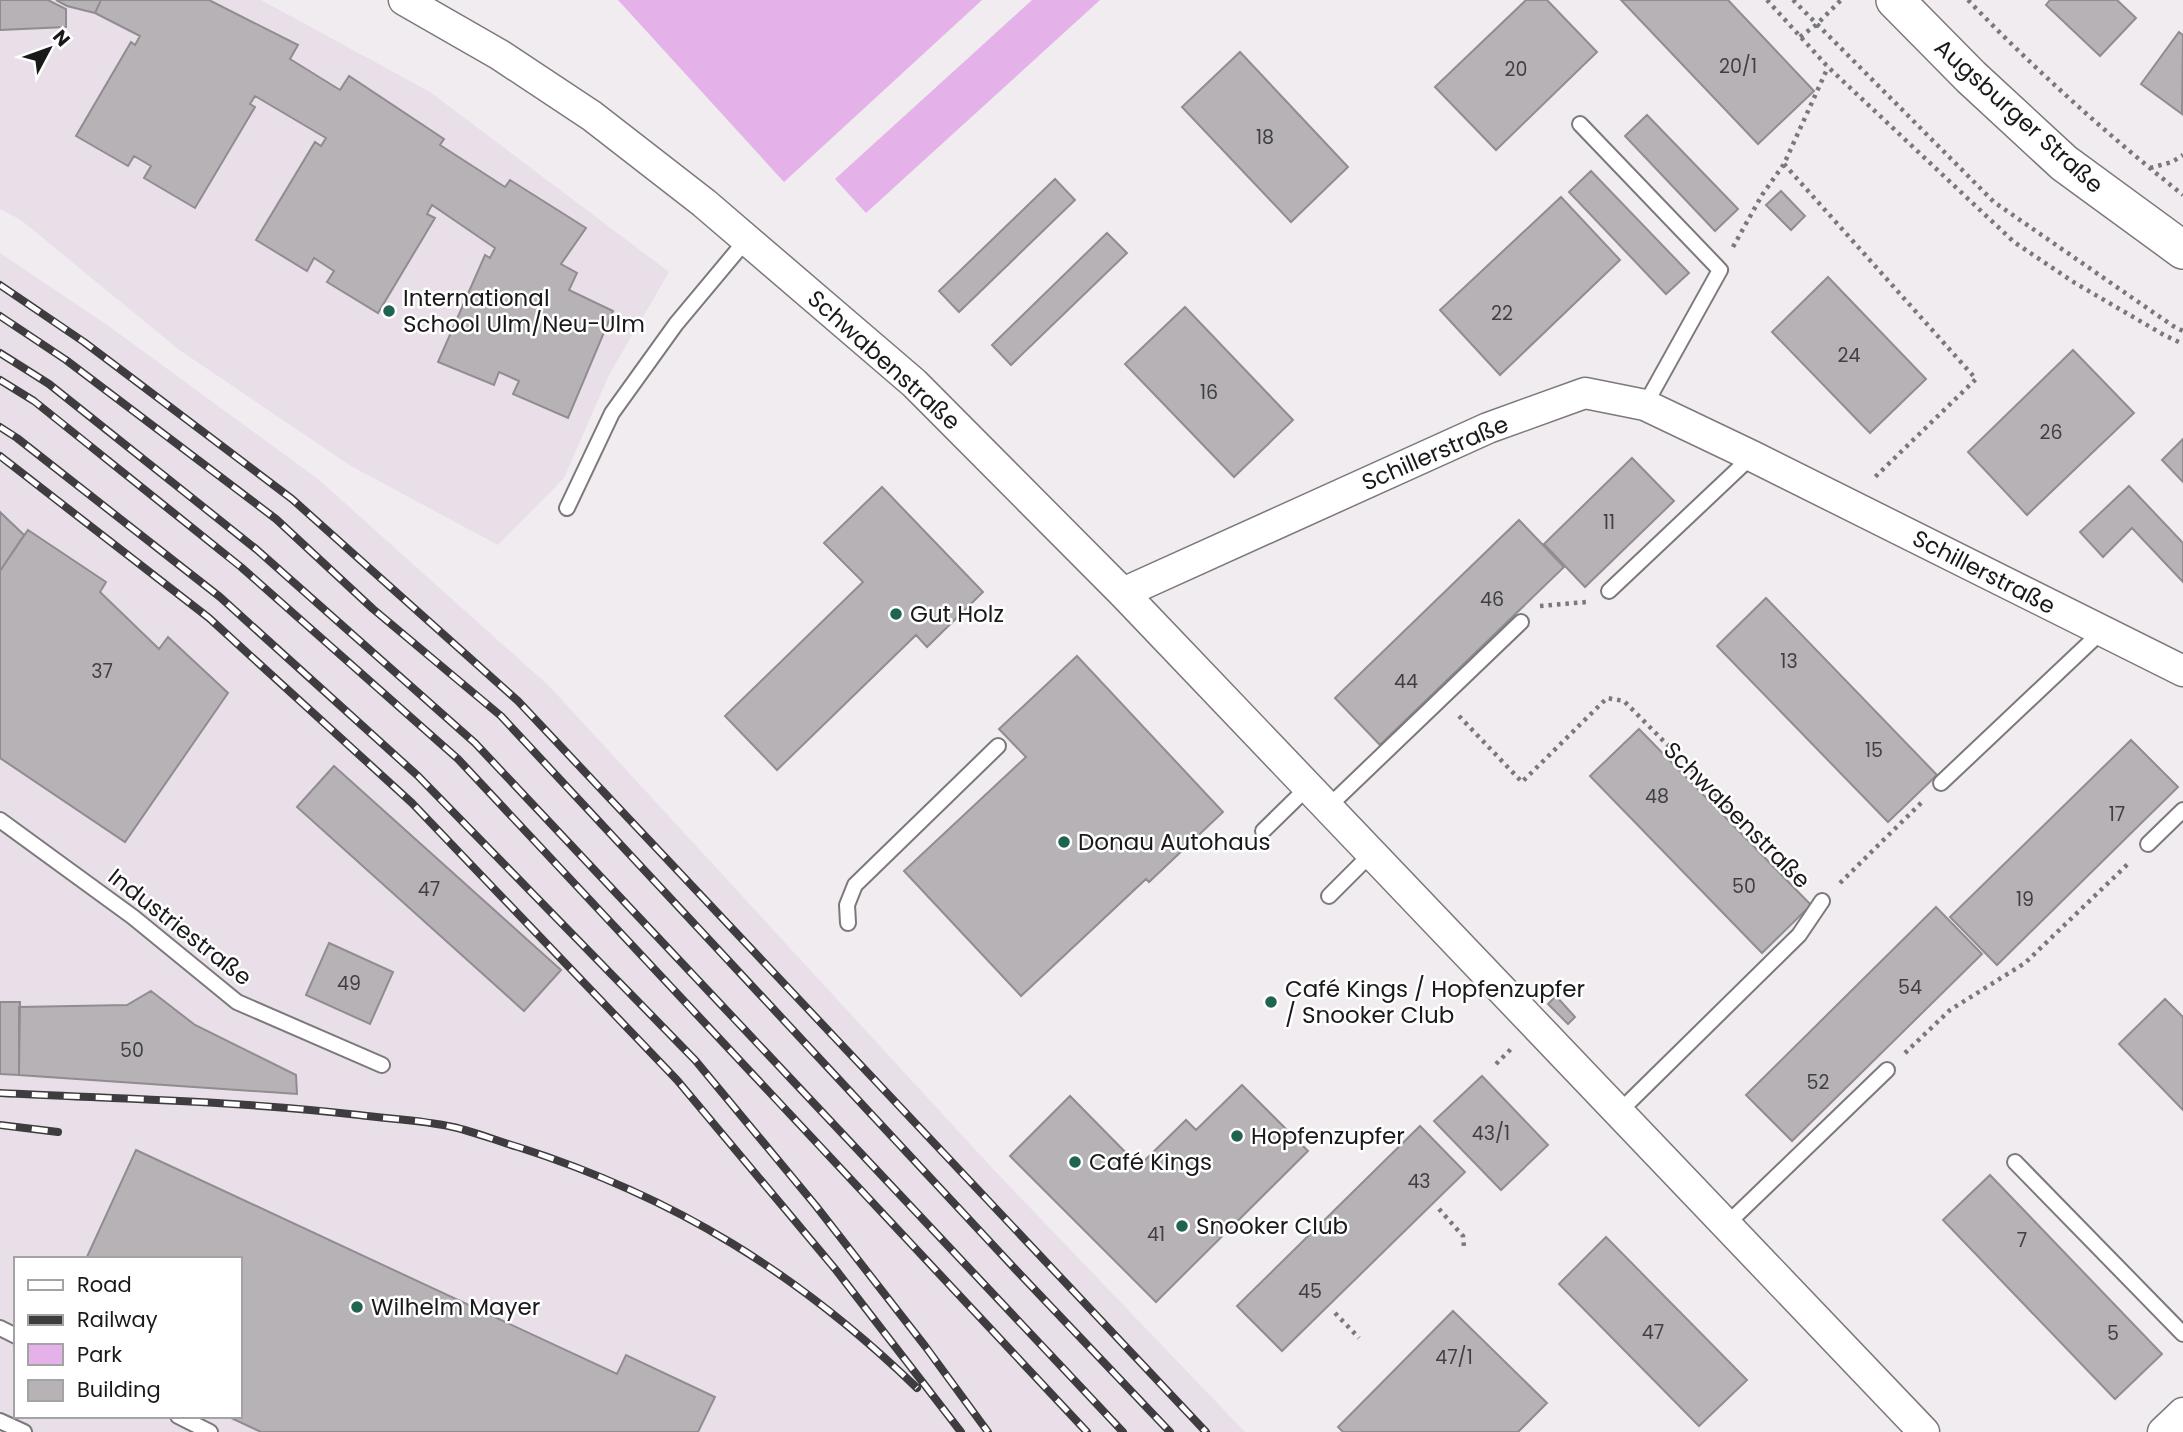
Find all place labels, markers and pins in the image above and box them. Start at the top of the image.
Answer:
place label: International School Ulm/Neu-Ulm [403,282,645,340]
marker: International School Ulm/Neu-Ulm [381,303,397,319]
place label: Gut Holz [910,598,1004,630]
marker: Gut Holz [888,606,904,622]
place label: Donau Autohaus [1078,826,1270,858]
marker: Donau Autohaus [1056,834,1072,850]
place label: Café Kings / Hopfenzupfer / Snooker Club [1285,973,1585,1031]
marker: Café Kings / Hopfenzupfer / Snooker Club [1263,994,1279,1010]
place label: Hopfenzupfer [1251,1120,1405,1152]
marker: Hopfenzupfer [1229,1128,1245,1144]
place label: Café Kings [1089,1146,1212,1178]
marker: Café Kings [1067,1154,1083,1170]
place label: Snooker Club [1196,1210,1348,1242]
marker: Snooker Club [1174,1218,1190,1234]
place label: Wilhelm Mayer [371,1291,540,1323]
marker: Wilhelm Mayer [349,1299,365,1315]

